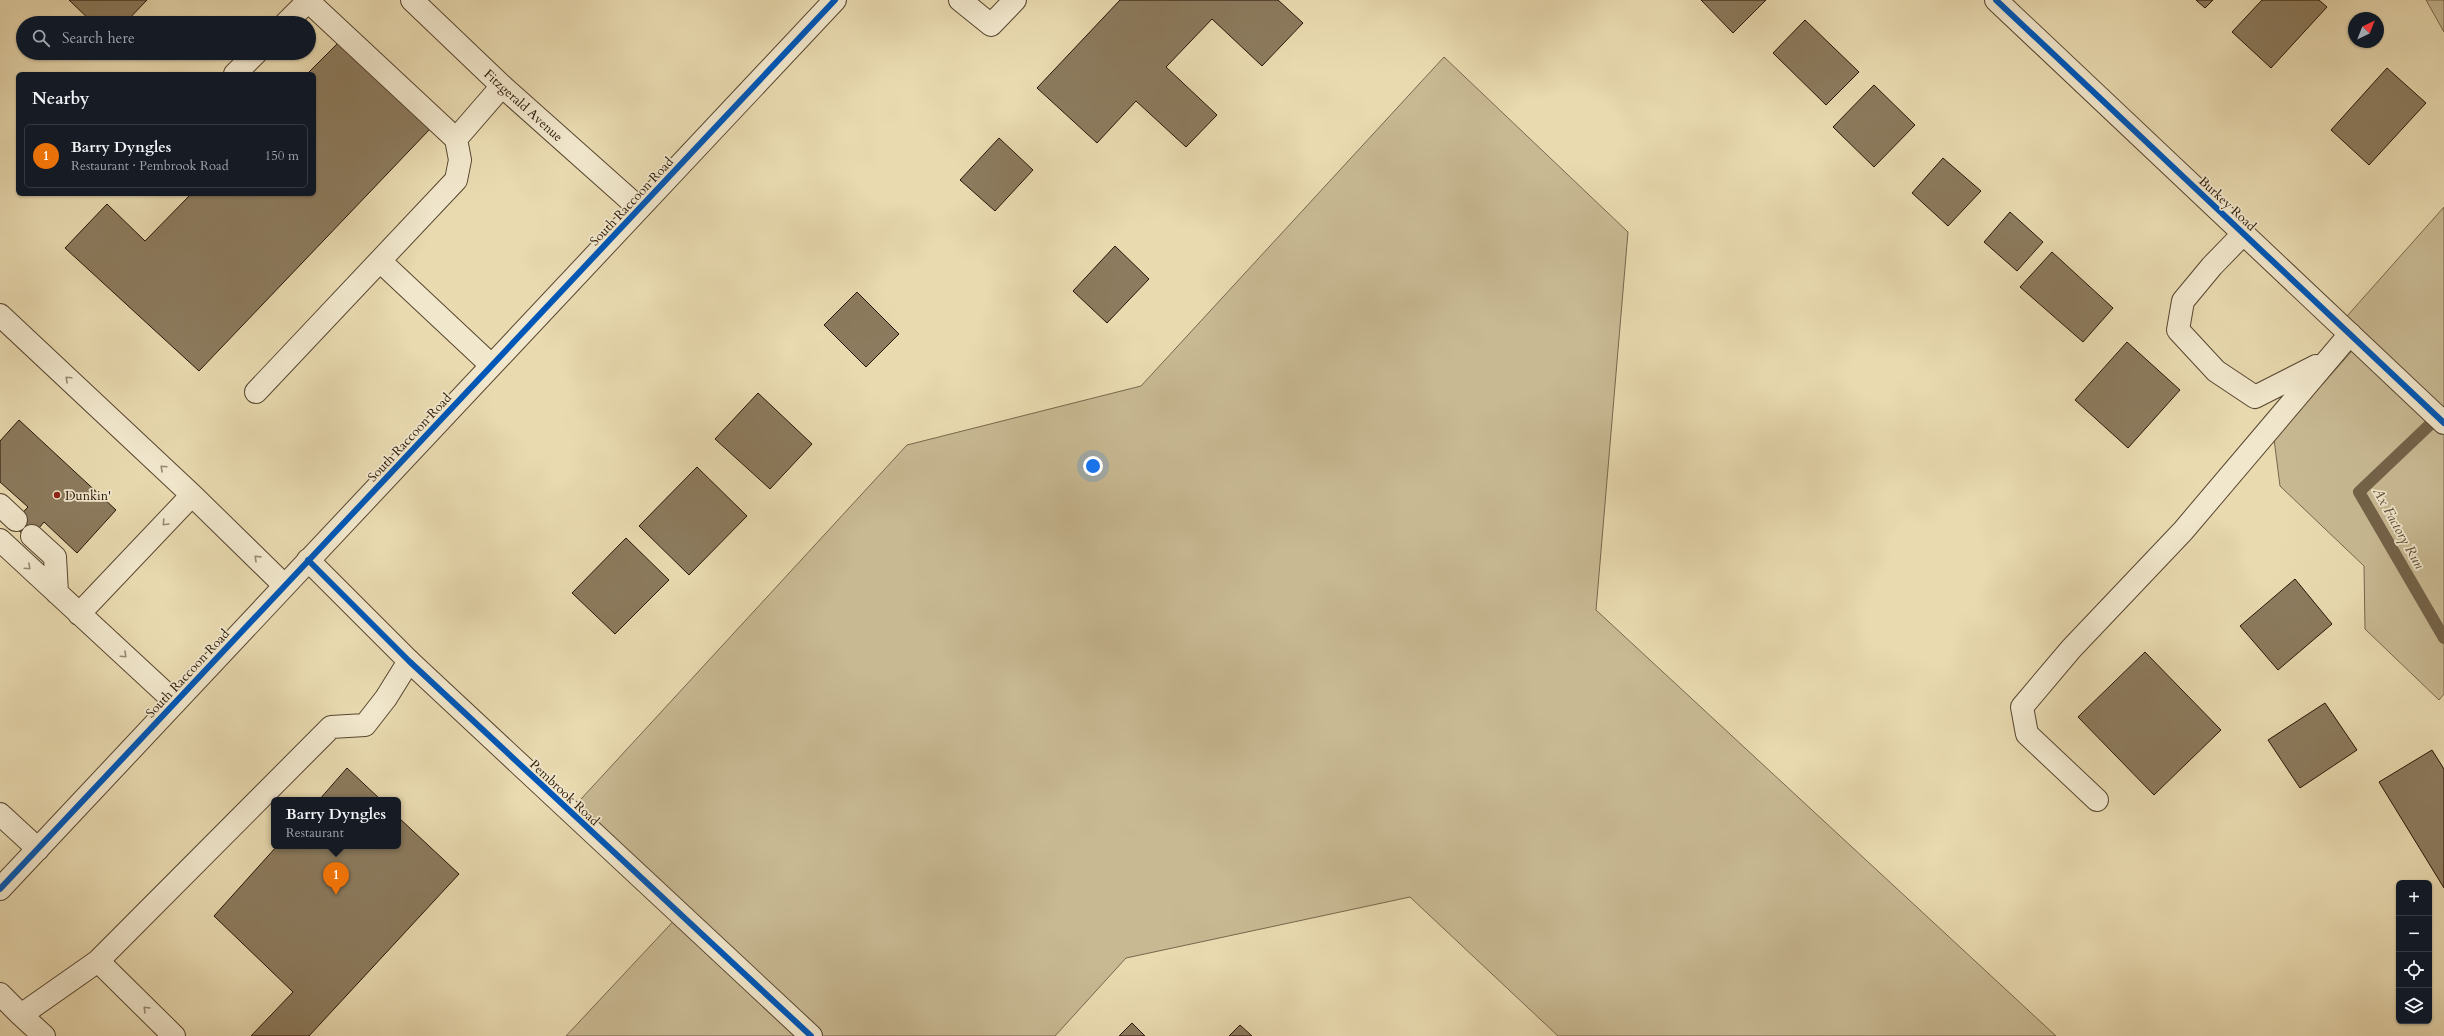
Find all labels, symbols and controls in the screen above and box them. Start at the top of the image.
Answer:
north arrow [2348,12,2384,48]
search box [16,16,316,60]
icon: search [30,27,52,49]
text: Search here [62,28,135,48]
street label: Fitzgerald Avenue [480,65,567,146]
text: Nearby [32,87,89,110]
text: Barry Dyngles [71,137,171,157]
text: 1 [43,147,49,165]
text: 150 m [265,147,299,165]
street label: South Raccoon Road [586,153,678,250]
text: Restaurant · Pembrook Road [71,157,229,175]
street label: Burkey Road [2195,172,2260,235]
one-way arrow [65,376,73,384]
street label: South Raccoon Road [364,389,456,486]
your location [1083,456,1103,476]
one-way arrow [160,465,168,472]
water label: Ax Factory Run [2368,483,2429,573]
place label: Dunkin' [65,487,111,505]
marker: Dunkin' [52,490,62,500]
one-way arrow [162,518,170,526]
one-way arrow [254,555,262,563]
one-way arrow [23,562,31,570]
street label: South Raccoon Road [142,625,234,722]
one-way arrow [119,651,126,658]
street label: Pembrook Road [525,756,603,830]
popup [271,797,401,849]
text: Barry Dyngles [286,804,386,824]
text: Restaurant [286,824,344,842]
pin: 1 [323,862,349,895]
map controls [2396,880,2432,1024]
button: + [2396,880,2432,916]
button: − [2396,916,2432,952]
button: locate [2396,952,2432,988]
button: layers [2396,988,2432,1024]
one-way arrow [143,1006,151,1014]

